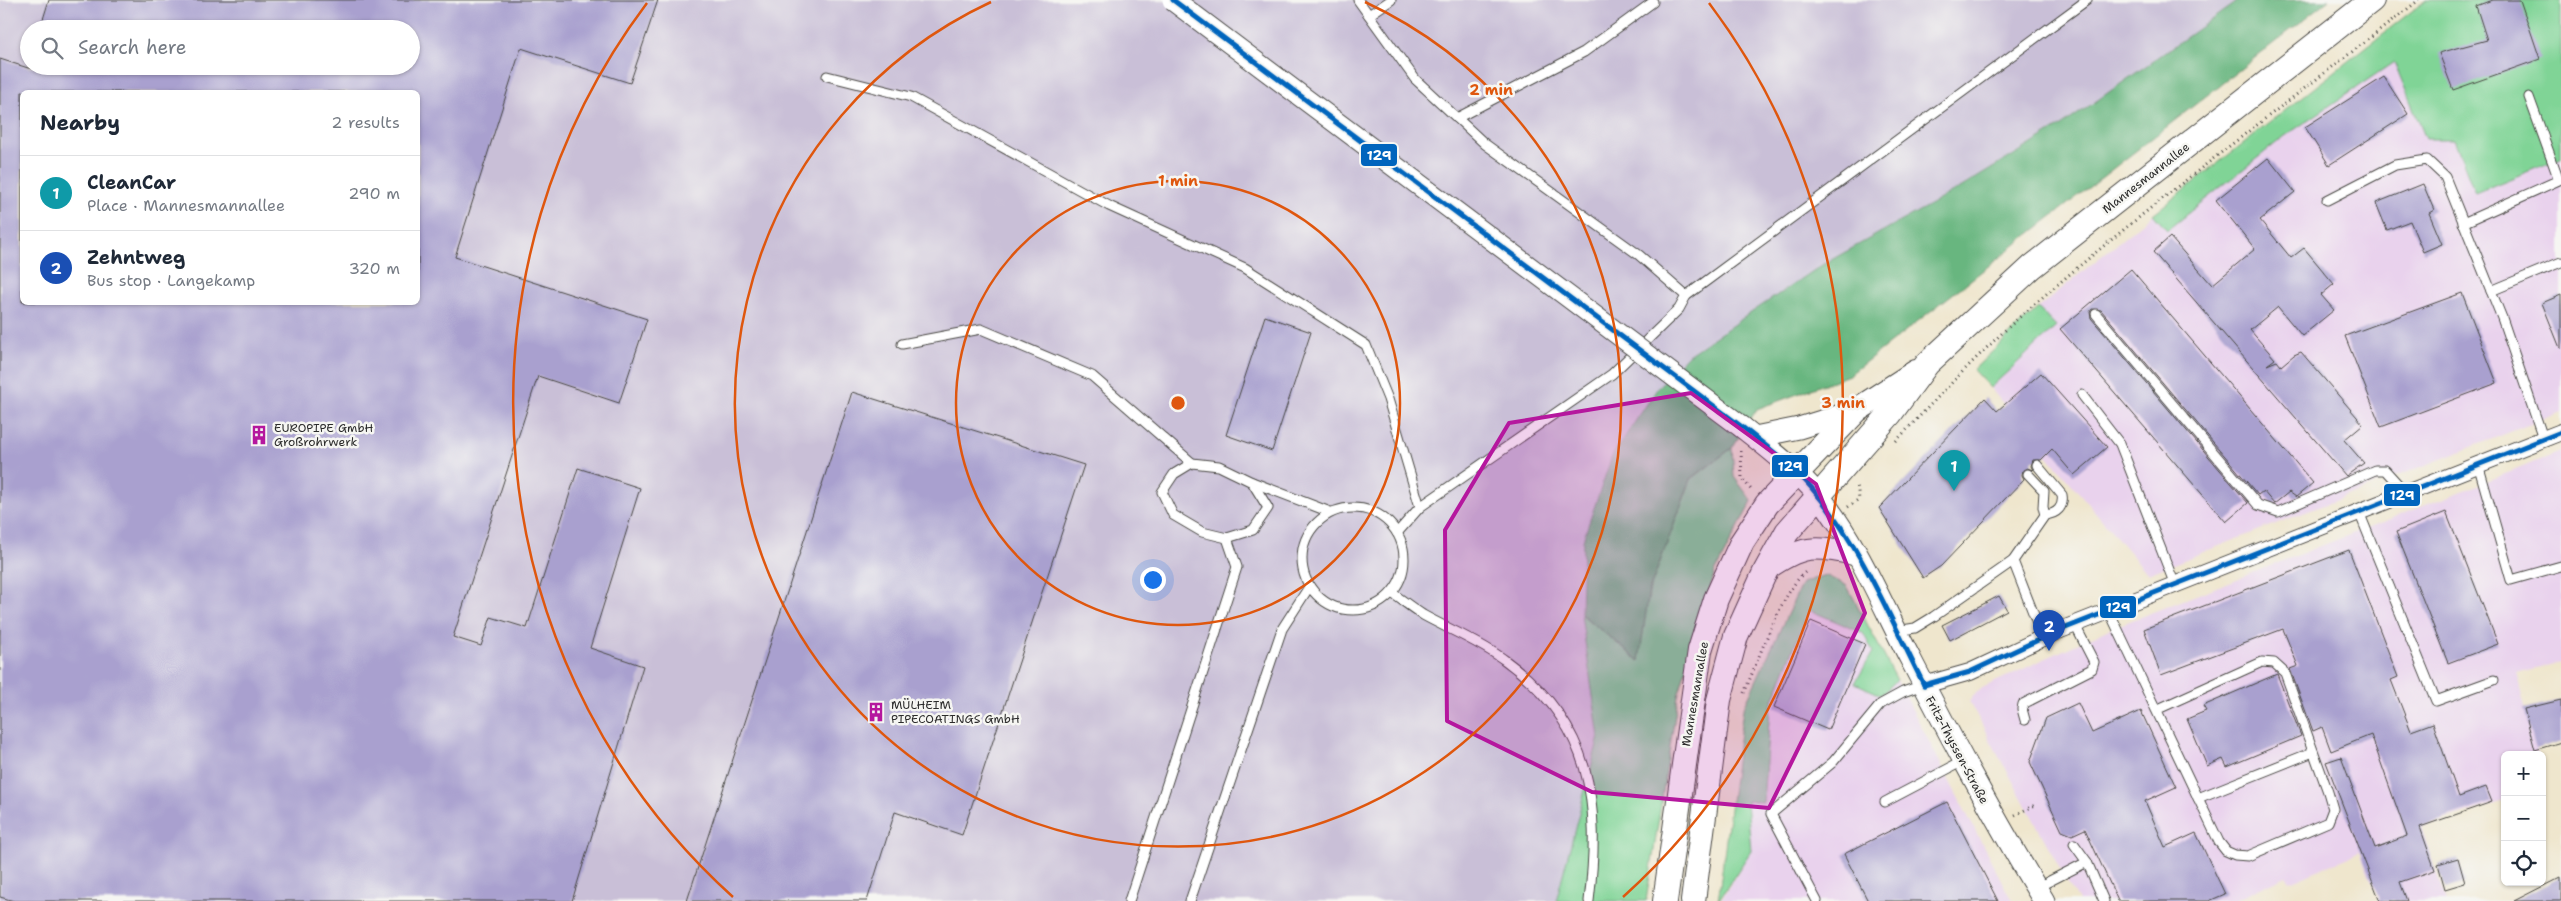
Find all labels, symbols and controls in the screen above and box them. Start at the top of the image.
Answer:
search box [20,20,420,75]
icon: search [38,34,66,62]
text: Search here [78,35,187,60]
text: 2 min [1469,80,1513,100]
text: Nearby [40,109,120,137]
text: 2 results [331,112,400,133]
street label: Mannesmannallee [2099,139,2193,217]
line badge: 129 [1360,143,1398,167]
text: 129 [1367,146,1391,164]
text: CleanCar [87,170,176,195]
text: 1 min [1158,171,1198,191]
text: 1 [52,183,60,204]
text: 290 m [348,183,400,204]
text: Place · Mannesmannallee [87,195,285,216]
text: Zehntweg [87,245,185,270]
text: 2 [50,258,62,279]
text: 320 m [349,258,400,279]
text: Bus stop · Langekamp [87,270,255,291]
text: 3 min [1821,393,1865,413]
centre of rings [1169,394,1187,412]
place label: EUROPIPE GmbH Großrohrwerk [274,420,373,450]
building icon: EUROPIPE GmbH Großrohrwerk [248,424,270,446]
pin: 1 [1938,450,1970,491]
line badge: 129 [1771,454,1809,478]
text: 129 [1778,457,1802,475]
line badge: 129 [2383,483,2421,507]
text: 129 [2390,486,2414,504]
your location [1140,567,1166,593]
line badge: 129 [2099,595,2137,619]
text: 129 [2106,598,2130,616]
pin: 2 [2033,610,2065,651]
street label: Mannesmannallee [1678,640,1712,748]
street label: Fritz-Thyssen-Straße [1922,693,1992,807]
place label: MÜLHEIM PIPECOATINGS GmbH [891,697,1020,727]
building icon: MÜLHEIM PIPECOATINGS GmbH [865,701,887,723]
map controls [2501,751,2546,886]
button: + [2501,751,2546,796]
button: − [2501,796,2546,841]
button: locate [2501,841,2546,886]

